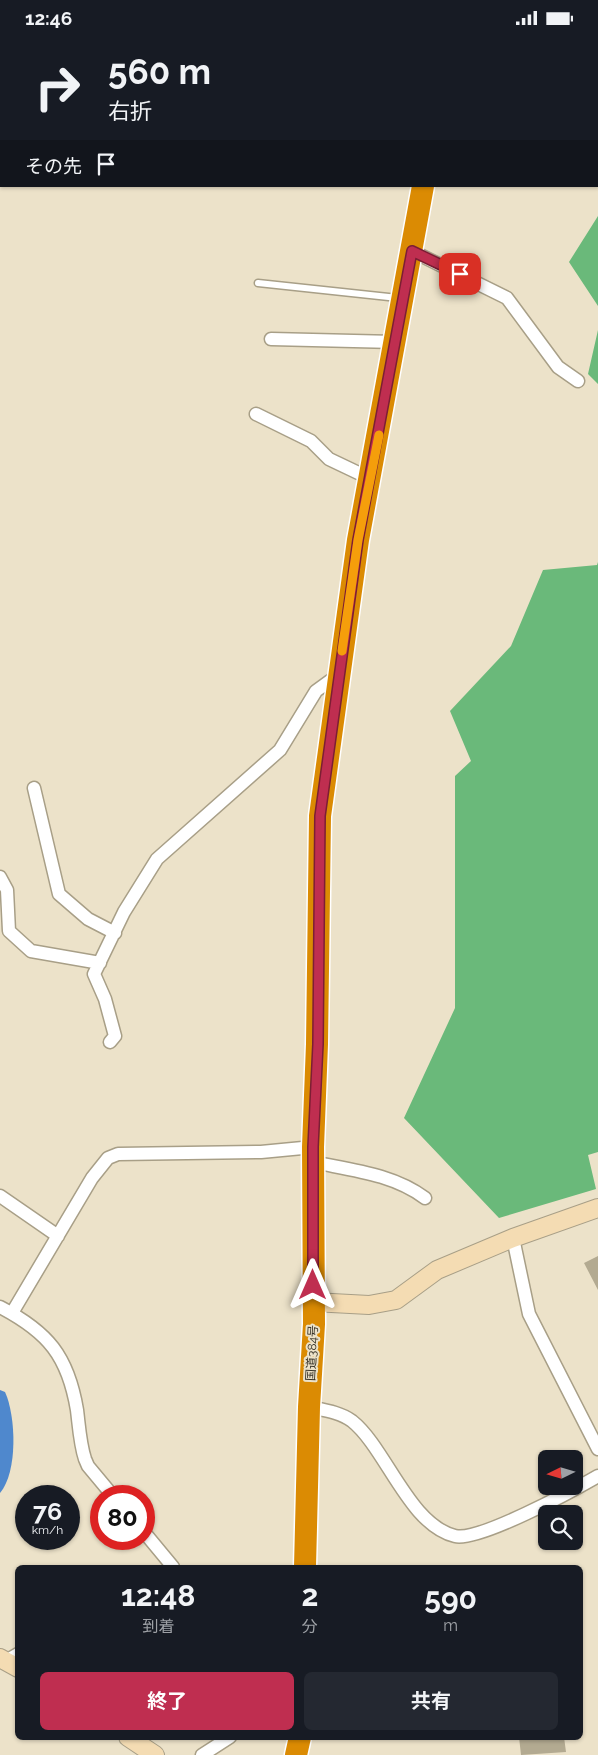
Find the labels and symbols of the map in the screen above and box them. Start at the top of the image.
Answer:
pin [439,253,481,295]
position arrow [286,1258,338,1310]
street label: 国道384号 [304,1325,320,1381]
north arrow [538,1450,582,1495]
speed limit sign: 80 [90,1485,155,1550]

